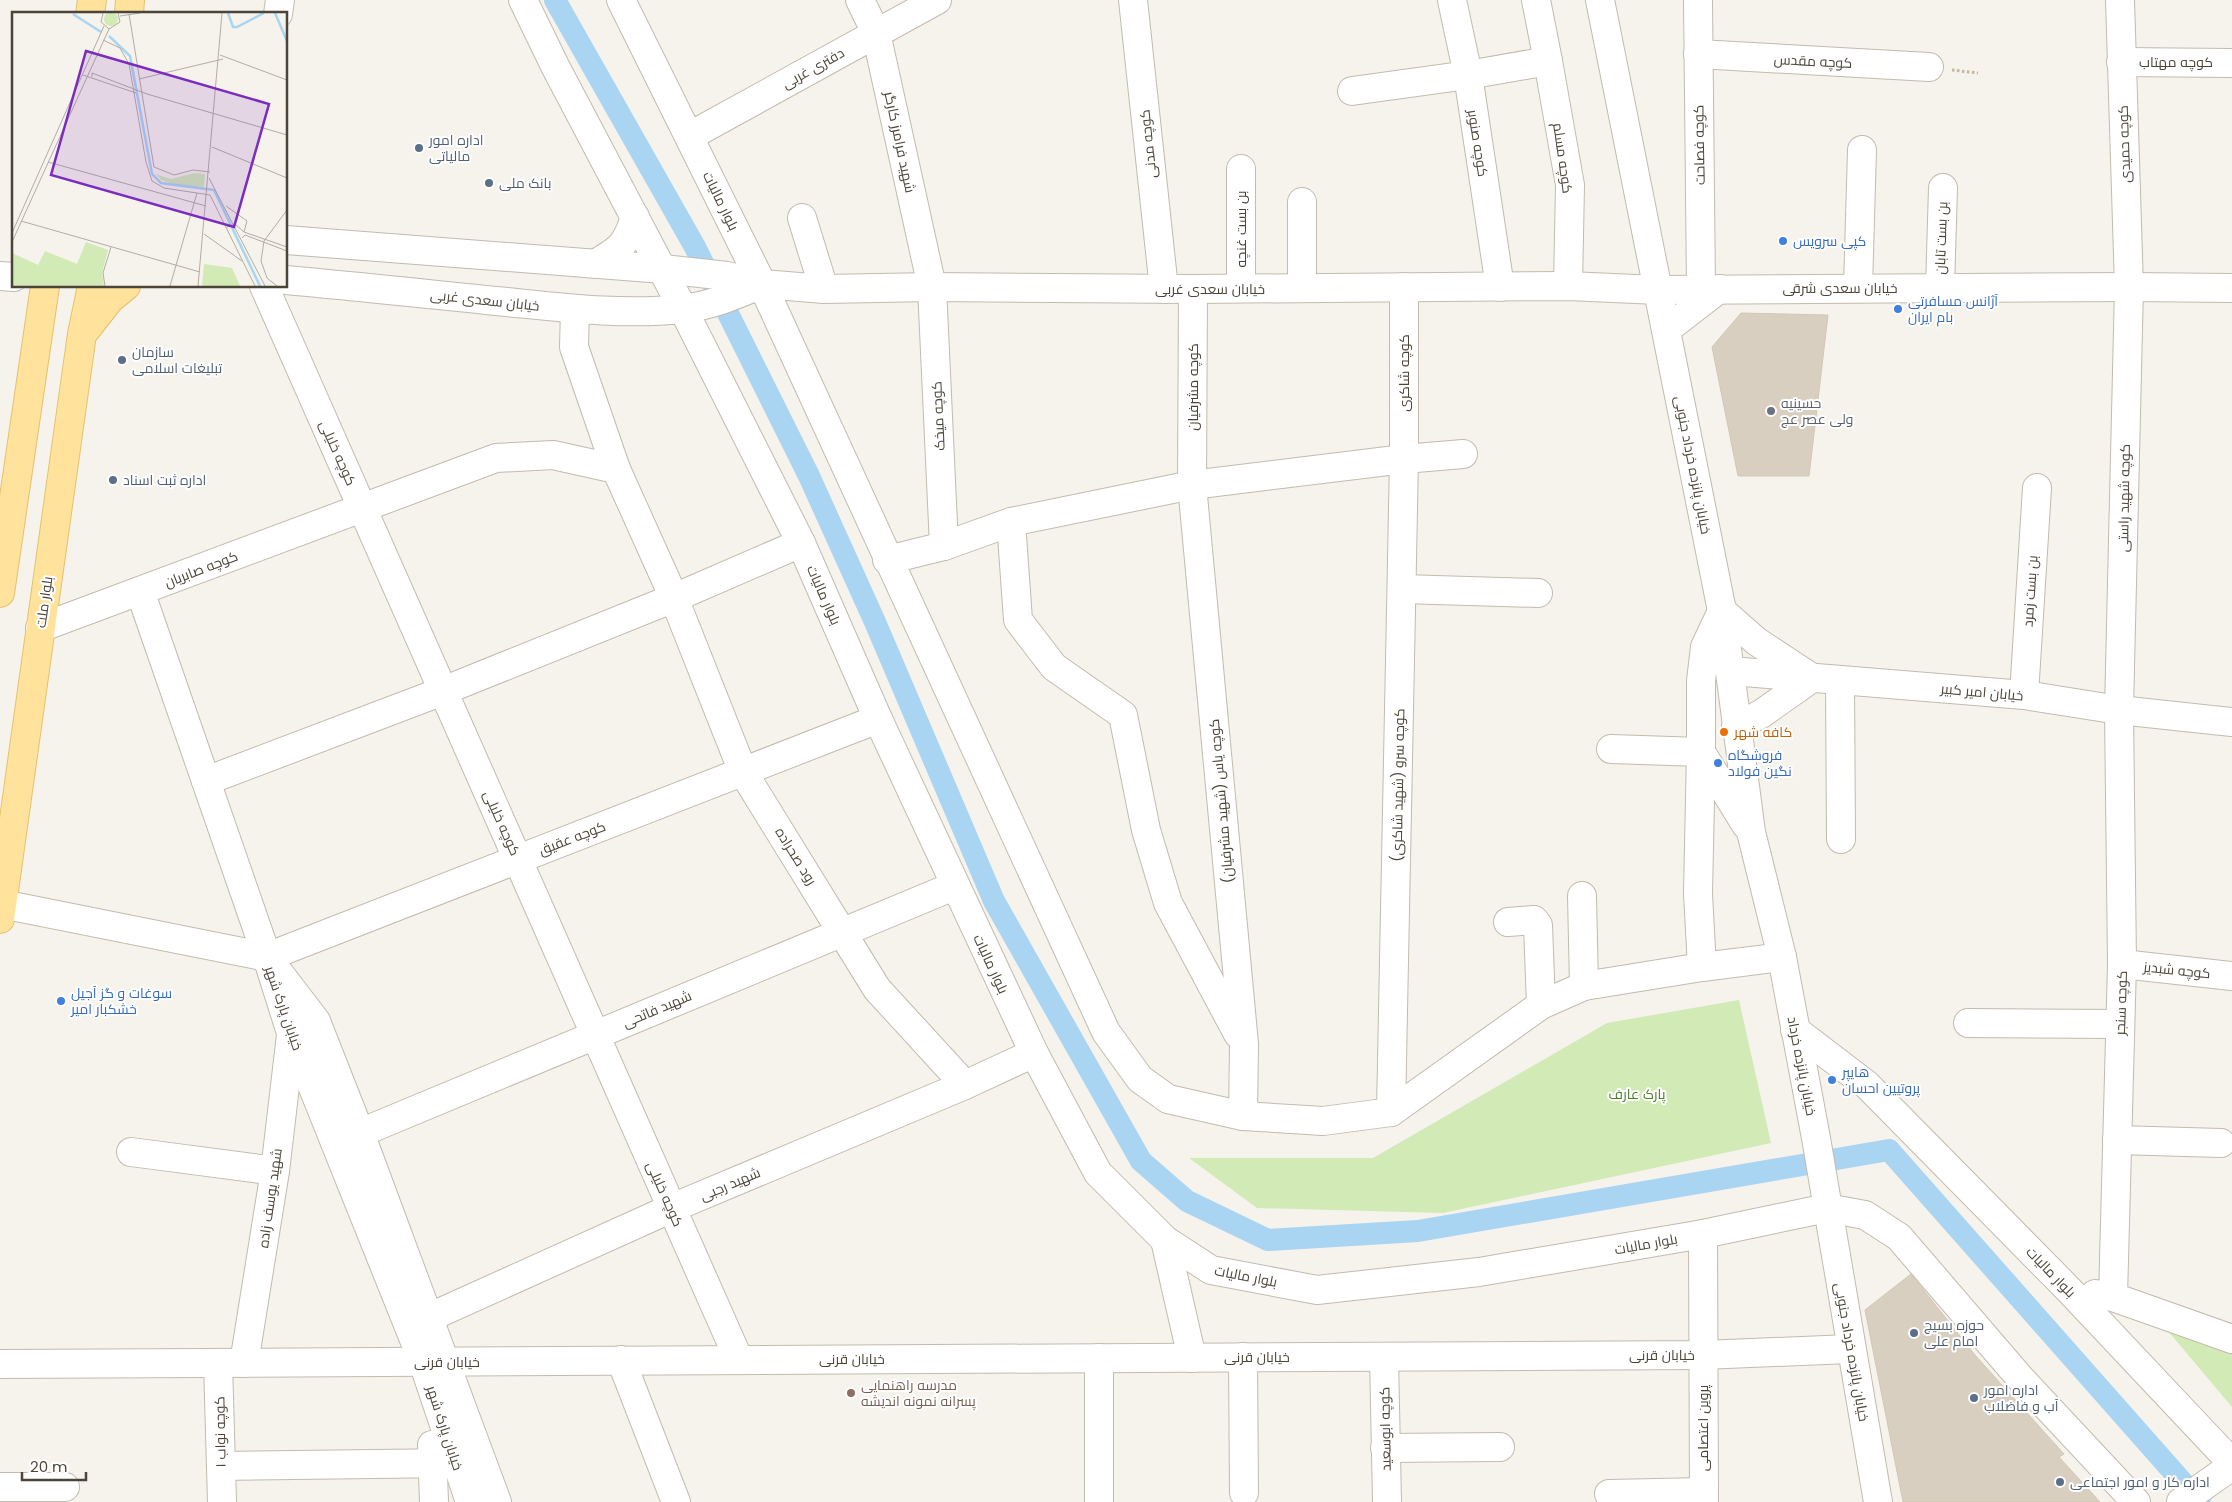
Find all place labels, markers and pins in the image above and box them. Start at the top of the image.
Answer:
place label: اداره امور مالیاتی [428,130,483,166]
marker: اداره امور مالیاتی [413,142,425,154]
place label: بانک ملی [499,173,551,193]
marker: بانک ملی [483,177,495,189]
place label: کپی سرویس [1793,231,1866,251]
marker: کپی سرویس [1777,235,1789,247]
place label: آژانس مسافرتی بام ایران [1908,291,1998,327]
marker: آژانس مسافرتی بام ایران [1892,303,1904,315]
place label: سازمان تبلیغات اسلامی [132,342,222,378]
marker: سازمان تبلیغات اسلامی [116,354,128,366]
place label: حسینیه ولی عصر عج [1781,393,1853,429]
marker: حسینیه ولی عصر عج [1765,405,1777,417]
place label: اداره ثبت اسناد [123,470,206,490]
marker: اداره ثبت اسناد [107,474,119,486]
place label: کافه شهر [1733,722,1792,742]
marker: کافه شهر [1718,726,1730,738]
place label: فروشگاه نگین فولاد [1728,745,1792,781]
marker: فروشگاه نگین فولاد [1712,757,1724,769]
place label: سوغات و گز آجیل خشکبار امیر [70,983,172,1019]
marker: سوغات و گز آجیل خشکبار امیر [55,995,67,1007]
place label: هایپر پروتیین احسان [1841,1062,1920,1098]
marker: هایپر پروتیین احسان [1826,1074,1838,1086]
place label: حوزه بسیج امام علی [1924,1315,1984,1351]
marker: حوزه بسیج امام علی [1908,1327,1920,1339]
place label: مدرسه راهنمایی پسرانه نمونه اندیشه [861,1375,976,1411]
place label: اداره امور آب و فاضلاب [1983,1380,2059,1416]
marker: مدرسه راهنمایی پسرانه نمونه اندیشه [845,1387,857,1399]
marker: اداره امور آب و فاضلاب [1968,1392,1980,1404]
place label: اداره کار و امور اجتماعی [2070,1472,2210,1492]
marker: اداره کار و امور اجتماعی [2054,1476,2066,1488]

